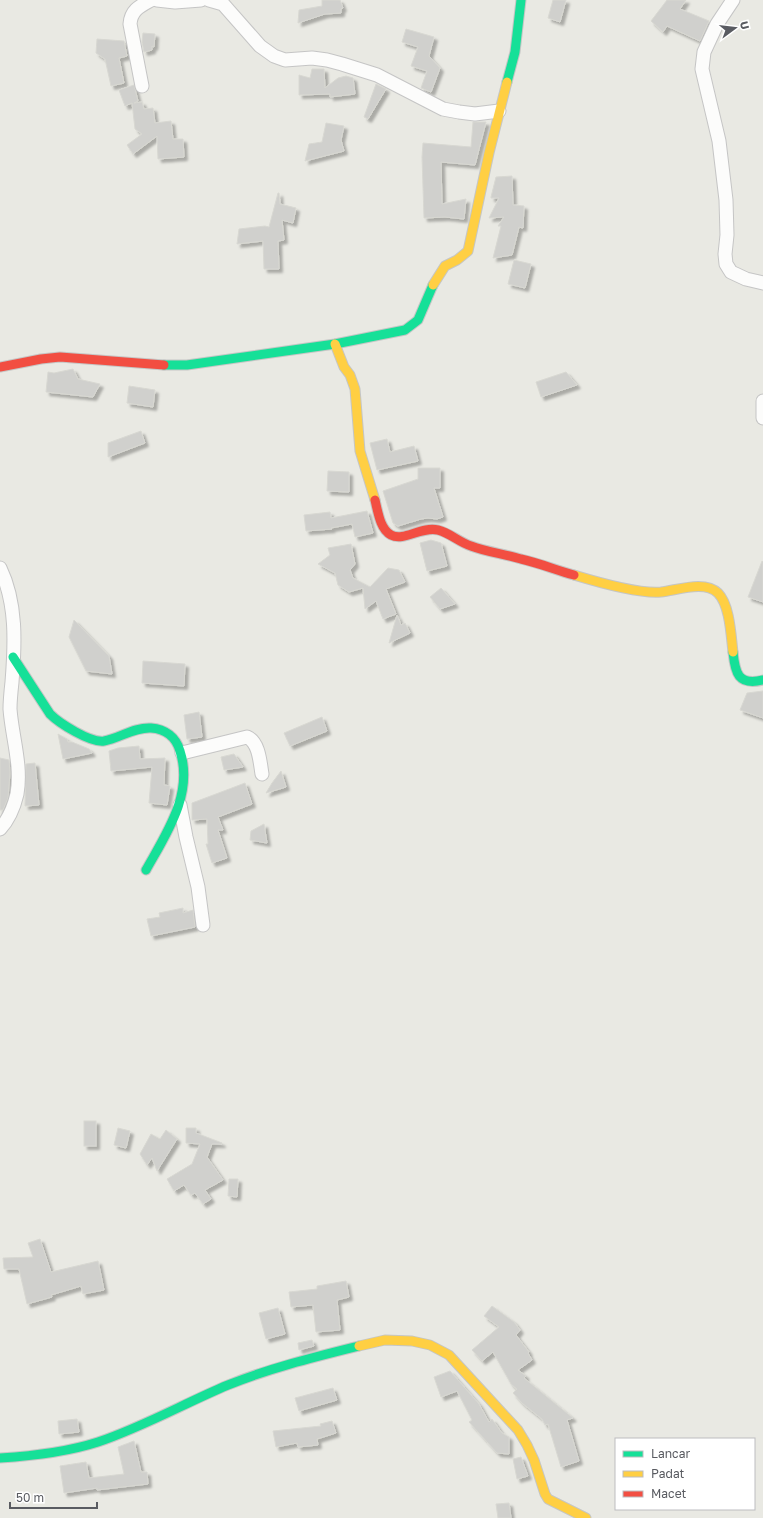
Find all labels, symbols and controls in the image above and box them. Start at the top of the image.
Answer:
north arrow [715,8,755,48]
text: U [738,20,752,31]
legend [615,1438,755,1510]
text: Lancar [651,1446,690,1461]
text: Padat [651,1466,685,1481]
scale bar [10,1484,97,1510]
text: Macet [651,1486,687,1501]
text: 50 m [16,1490,44,1505]

